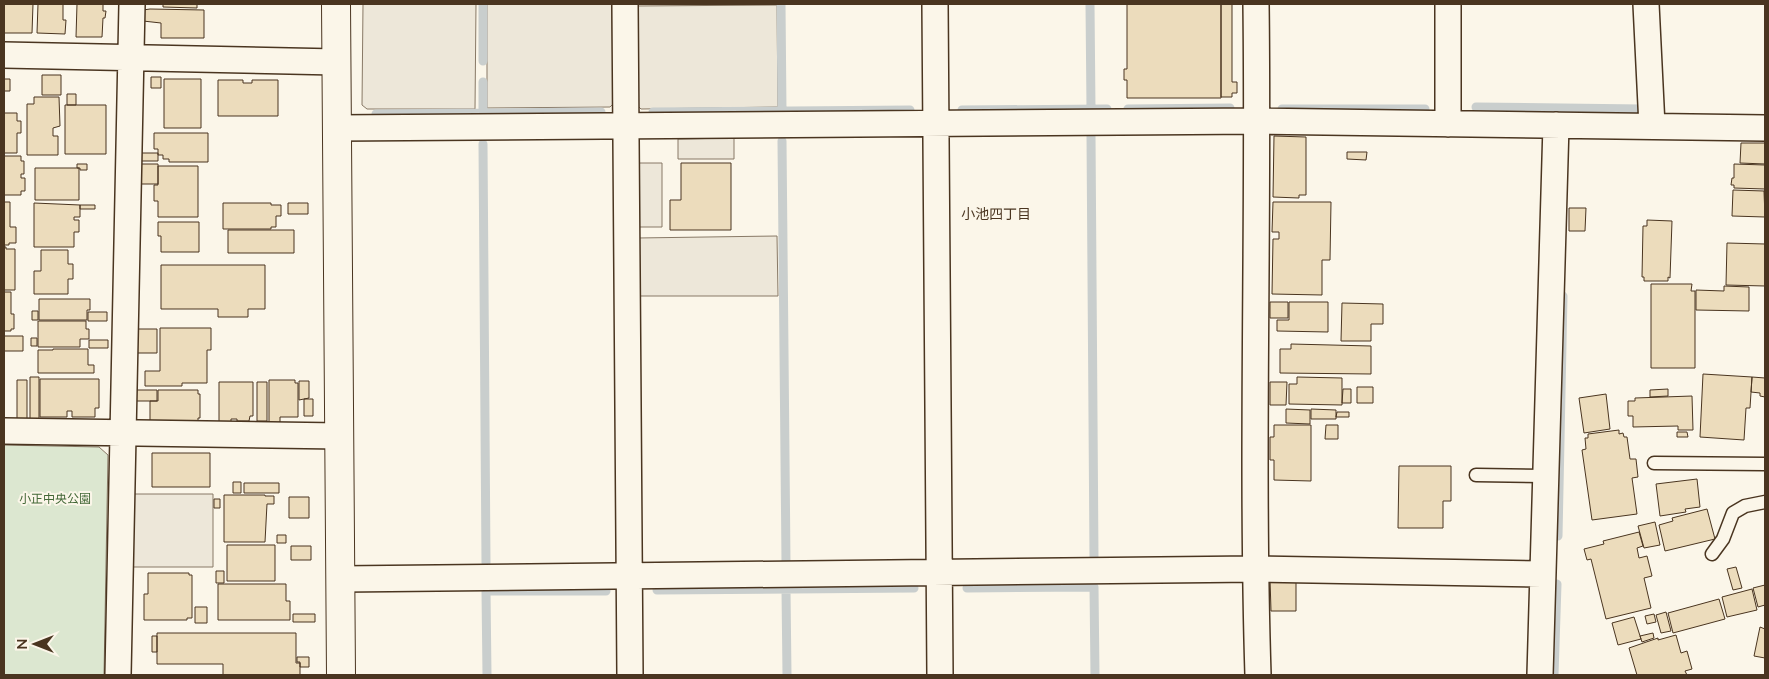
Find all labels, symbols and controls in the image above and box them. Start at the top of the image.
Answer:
district label: 小池四丁目 [961,205,1031,222]
park label: 小正中央公園 [19,491,91,506]
north arrow [10,619,60,669]
text: N [13,639,30,649]

